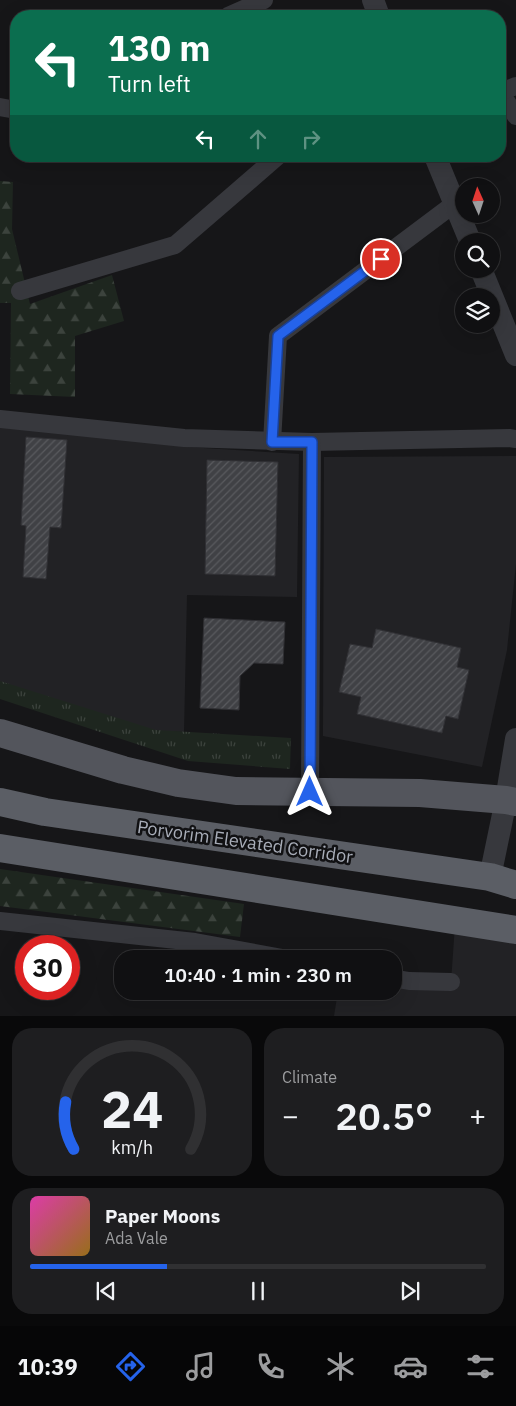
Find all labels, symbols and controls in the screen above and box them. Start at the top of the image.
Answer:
text: 130 m [108,25,211,71]
icon: left [25,30,90,95]
text: Turn left [108,69,191,98]
icon: left [191,125,219,153]
icon: ahead [244,125,272,153]
icon: right [297,125,325,153]
north arrow [455,178,500,222]
map controls [455,178,500,333]
button: search [455,233,500,278]
pin [360,238,402,280]
icon: arrive [367,245,395,273]
button: layers [455,288,500,333]
position arrow [283,765,335,817]
street label: Porvorim Elevated Corridor [136,815,355,868]
speed limit sign: 30 [15,935,80,1000]
text: 10:40 · 1 min · 230 m [164,963,352,987]
text: Climate [282,1067,337,1087]
text: 24 [101,1075,163,1142]
text: 20.5° [335,1091,433,1140]
text: − [282,1097,299,1134]
text: + [469,1097,486,1134]
text: km/h [111,1136,153,1159]
text: Paper Moons [105,1204,220,1228]
text: Ada Vale [105,1228,168,1248]
icon: previous [92,1277,120,1305]
icon: pause [244,1277,272,1305]
icon: next [396,1277,424,1305]
icon: directions [113,1349,148,1384]
icon: music [183,1349,218,1384]
icon: phone [253,1349,288,1384]
icon: climate [323,1349,358,1384]
icon: car [393,1349,428,1384]
icon: filters [463,1349,498,1384]
text: 10:39 [18,1352,78,1381]

